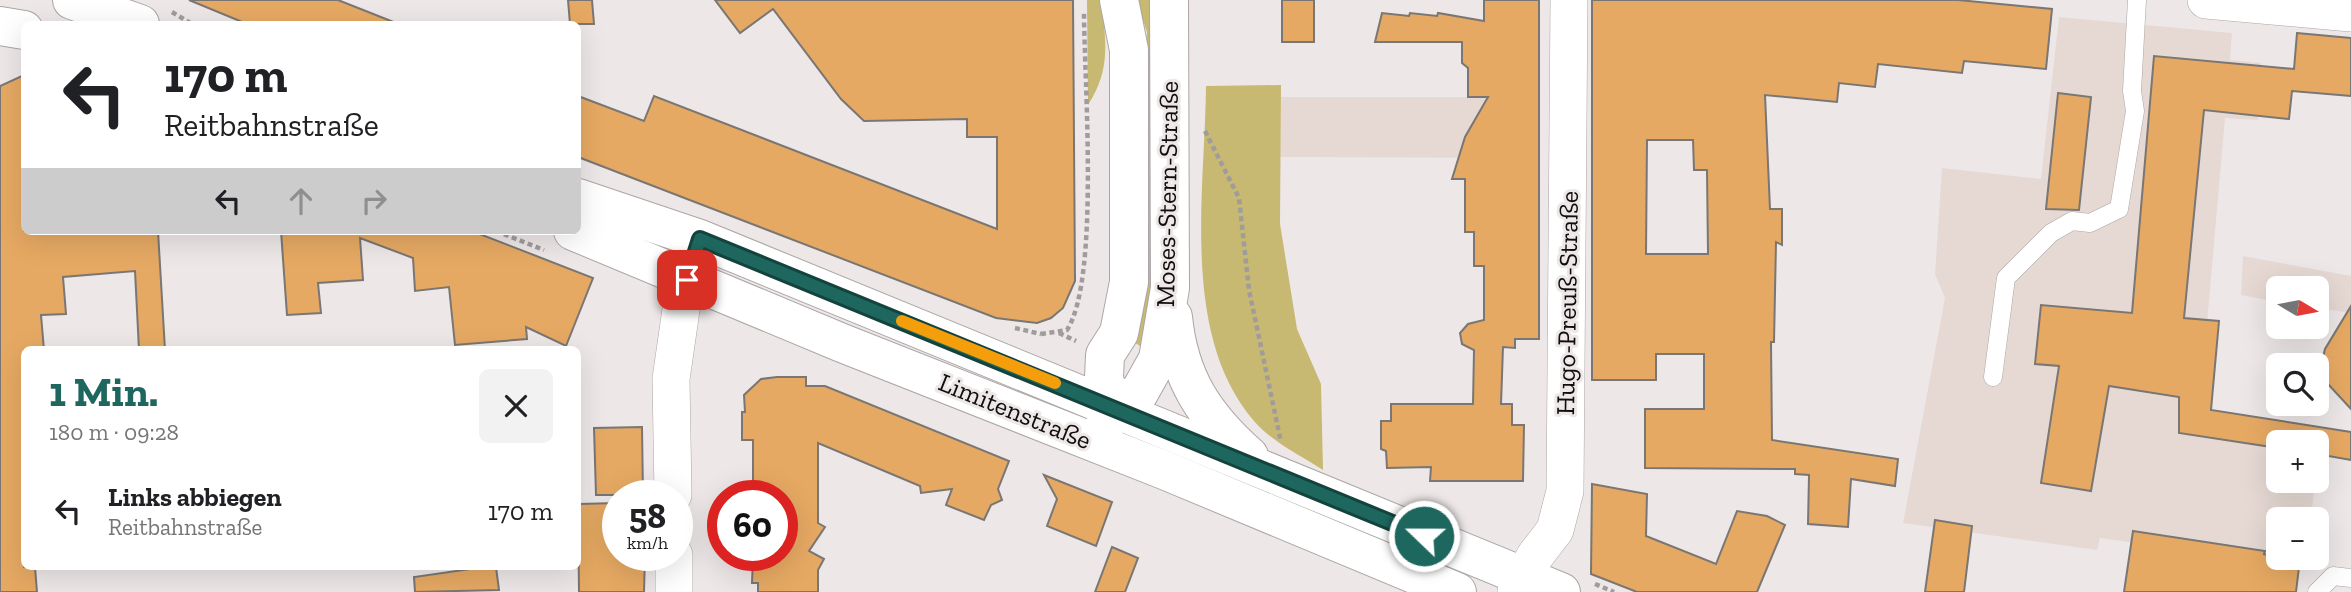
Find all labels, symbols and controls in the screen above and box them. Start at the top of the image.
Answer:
text: 170 m [164,46,287,105]
icon: left [49,49,140,140]
street label: Moses-Stern-Straße [1149,81,1185,307]
text: Reitbahnstraße [164,106,379,144]
icon: left [209,182,247,220]
icon: ahead [282,182,320,220]
icon: right [355,182,393,220]
street label: Hugo-Preuß-Straße [1549,190,1585,416]
pin [657,250,717,310]
icon: arrive [668,261,706,299]
north arrow [2266,276,2329,340]
map controls [2266,276,2329,570]
button: search [2266,353,2329,416]
text: 1 Min. [49,366,158,417]
street label: Limitenstraße [934,366,1096,456]
button: close [479,369,553,443]
text: 180 m · 09:28 [49,418,179,446]
button: + [2266,430,2329,493]
speed limit sign: 60 [707,480,798,571]
text: Links abbiegen [108,481,282,513]
icon: left [49,492,87,530]
text: 170 m [488,495,553,527]
text: 58 [629,495,666,537]
position arrow [1387,499,1461,573]
button: − [2266,507,2329,570]
text: Reitbahnstraße [108,513,262,541]
text: km/h [627,532,668,554]

